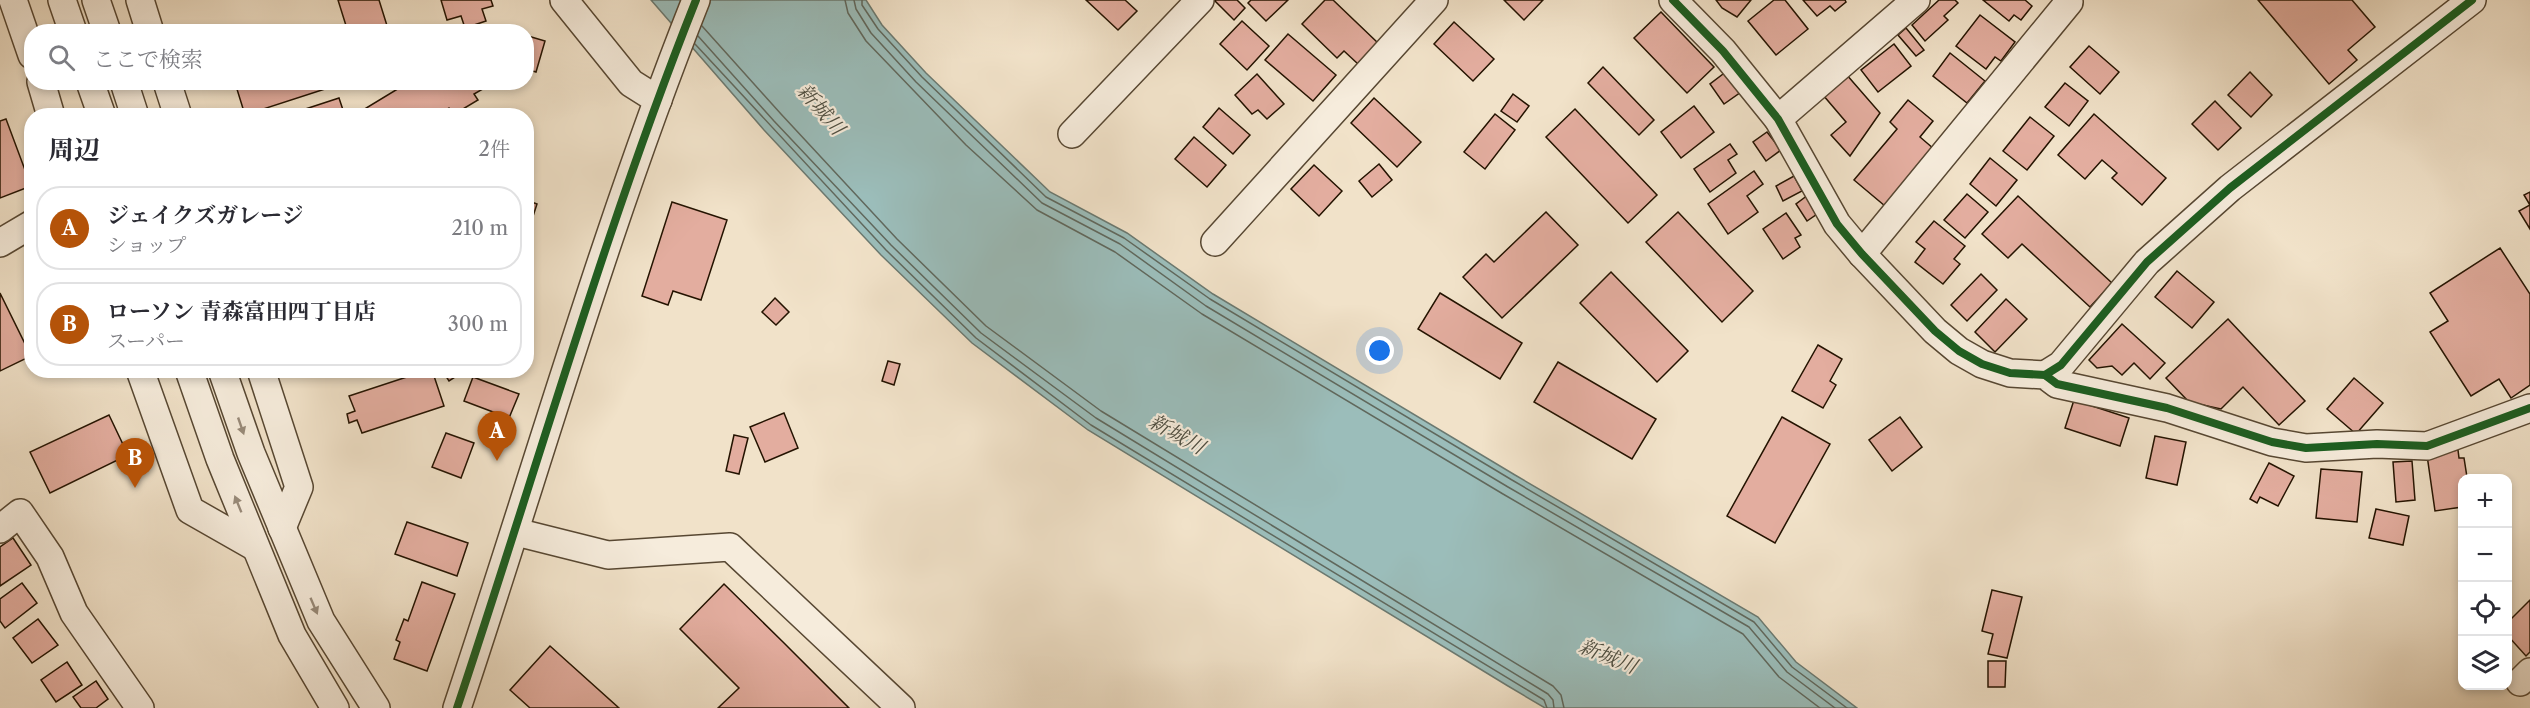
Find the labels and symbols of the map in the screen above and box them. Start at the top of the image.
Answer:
water label: 新城川 [792,78,851,141]
your location [1365,336,1394,365]
water label: 新城川 [1145,409,1211,460]
pin: A [478,412,516,461]
one-way arrow [237,417,247,435]
pin: B [116,438,154,488]
one-way arrow [233,495,242,513]
one-way arrow [310,598,319,615]
water label: 新城川 [1576,634,1642,679]

